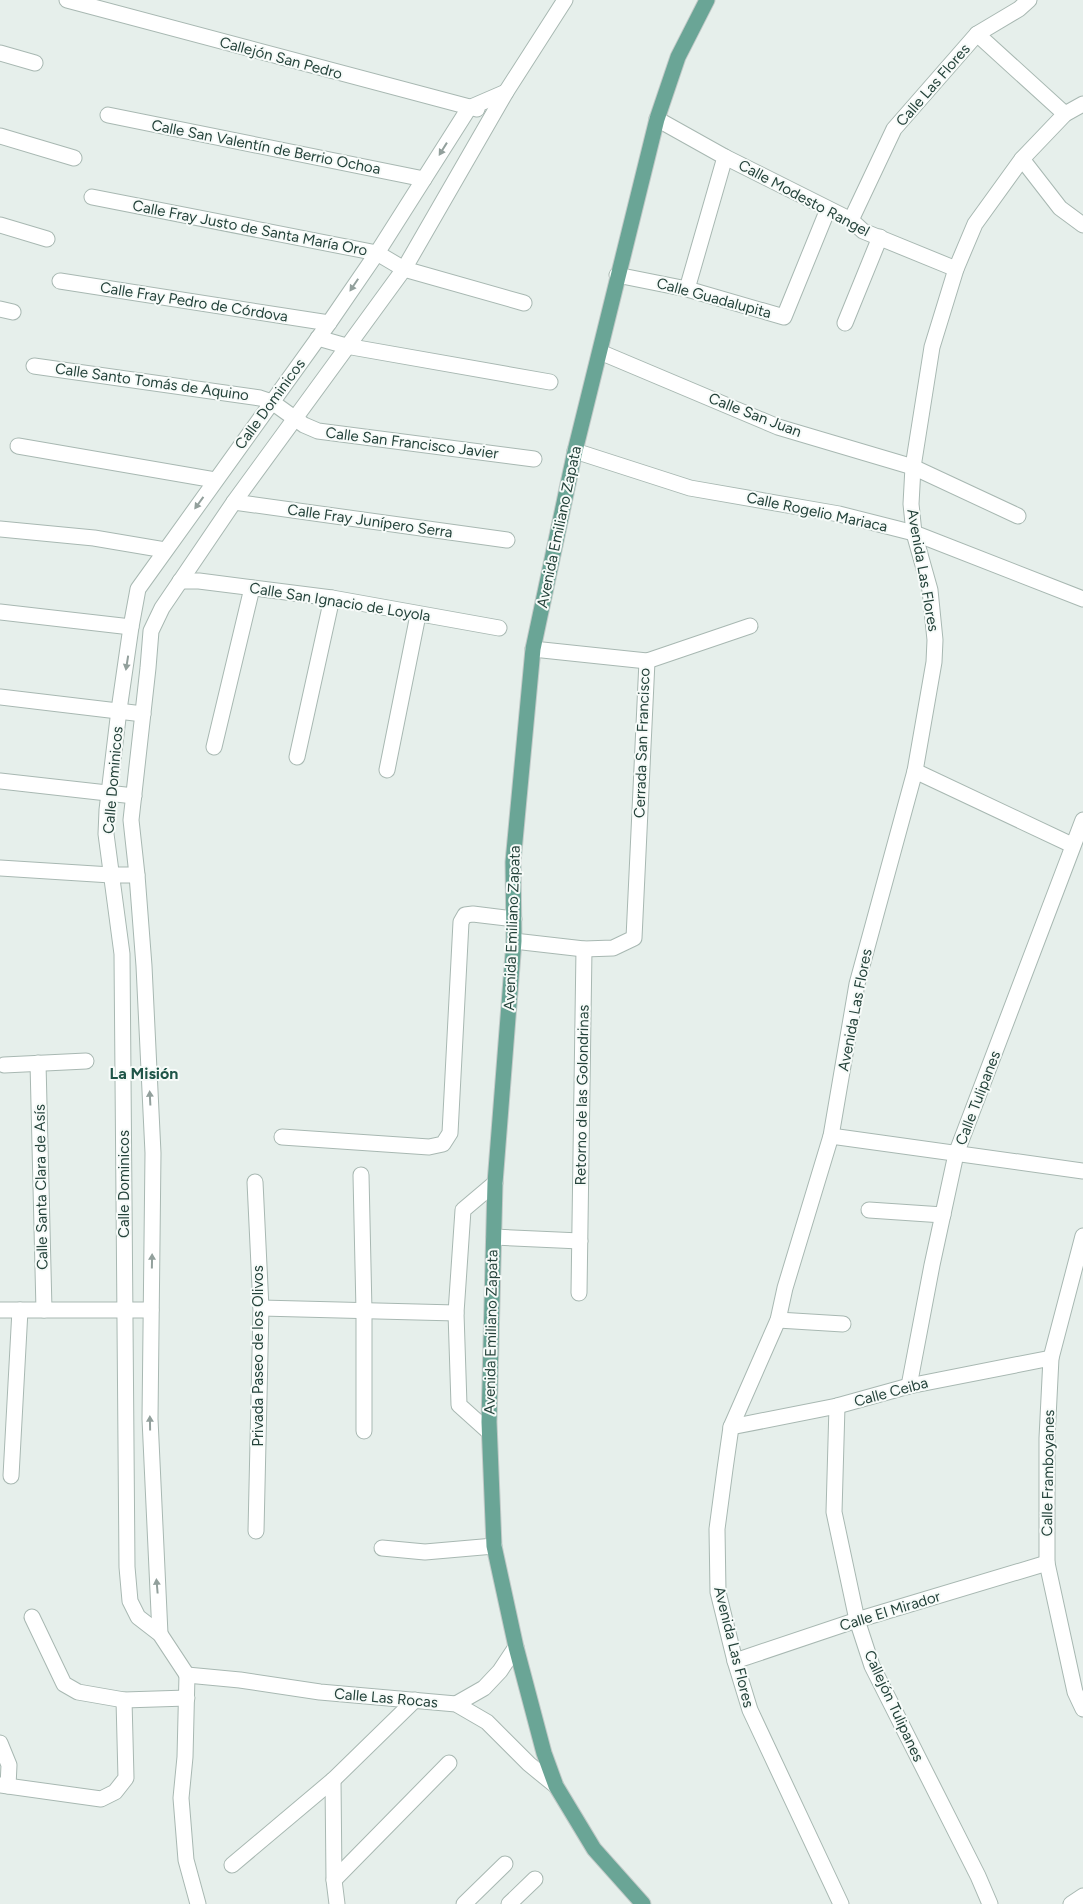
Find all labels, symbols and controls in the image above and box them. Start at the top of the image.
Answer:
street label: Callejón San Pedro [218,33,345,83]
street label: Calle Las Flores [892,40,974,130]
street label: Calle San Valentín de Berrio Ochoa [150,116,382,178]
one-way arrow [438,142,448,156]
street label: Calle Modesto Rangel [735,156,873,240]
street label: Calle Fray Justo de Santa María Oro [131,196,369,260]
street label: Calle Guadalupita [655,274,773,322]
street label: Calle Fray Pedro de Córdova [99,278,289,326]
one-way arrow [350,279,359,292]
street label: Calle Dominicos [231,355,309,453]
street label: Calle Santo Tomás de Aquino [54,359,250,405]
street label: Calle San Juan [706,389,804,441]
street label: Calle San Francisco Javier [325,423,499,463]
street label: Avenida Emiliano Zapata [533,444,585,610]
street label: Calle Rogelio Mariaca [745,488,889,536]
one-way arrow [193,496,204,509]
street label: Calle Fray Junípero Serra [286,500,454,542]
street label: Avenida Las Flores [903,507,943,633]
street label: Calle San Ignacio de Loyola [248,579,432,625]
one-way arrow [122,655,130,671]
street label: Cerrada San Francisco [630,667,654,818]
street label: Calle Dominicos [99,725,127,835]
street label: Avenida Emiliano Zapata [500,845,524,1011]
street label: Avenida Las Flores [834,947,876,1073]
street label: Retorno de las Golondrinas [571,1004,593,1186]
street label: Calle Tulipanes [952,1048,1004,1148]
district label: La Misión [110,1064,178,1083]
one-way arrow [146,1090,154,1106]
street label: Calle Santa Clara de Asís [31,1104,51,1270]
street label: Calle Dominicos [115,1130,133,1238]
street label: Avenida Emiliano Zapata [481,1249,501,1415]
one-way arrow [148,1252,156,1268]
street label: Privada Paseo de los Olivos [249,1265,267,1447]
street label: Calle Ceiba [852,1373,930,1411]
street label: Calle Framboyanes [1038,1410,1058,1536]
one-way arrow [146,1415,154,1431]
one-way arrow [152,1577,160,1593]
street label: Avenida Las Flores [710,1584,758,1710]
street label: Calle El Mirador [837,1587,943,1635]
street label: Callejón Tulipanes [860,1647,928,1765]
street label: Calle Las Rocas [333,1685,439,1711]

